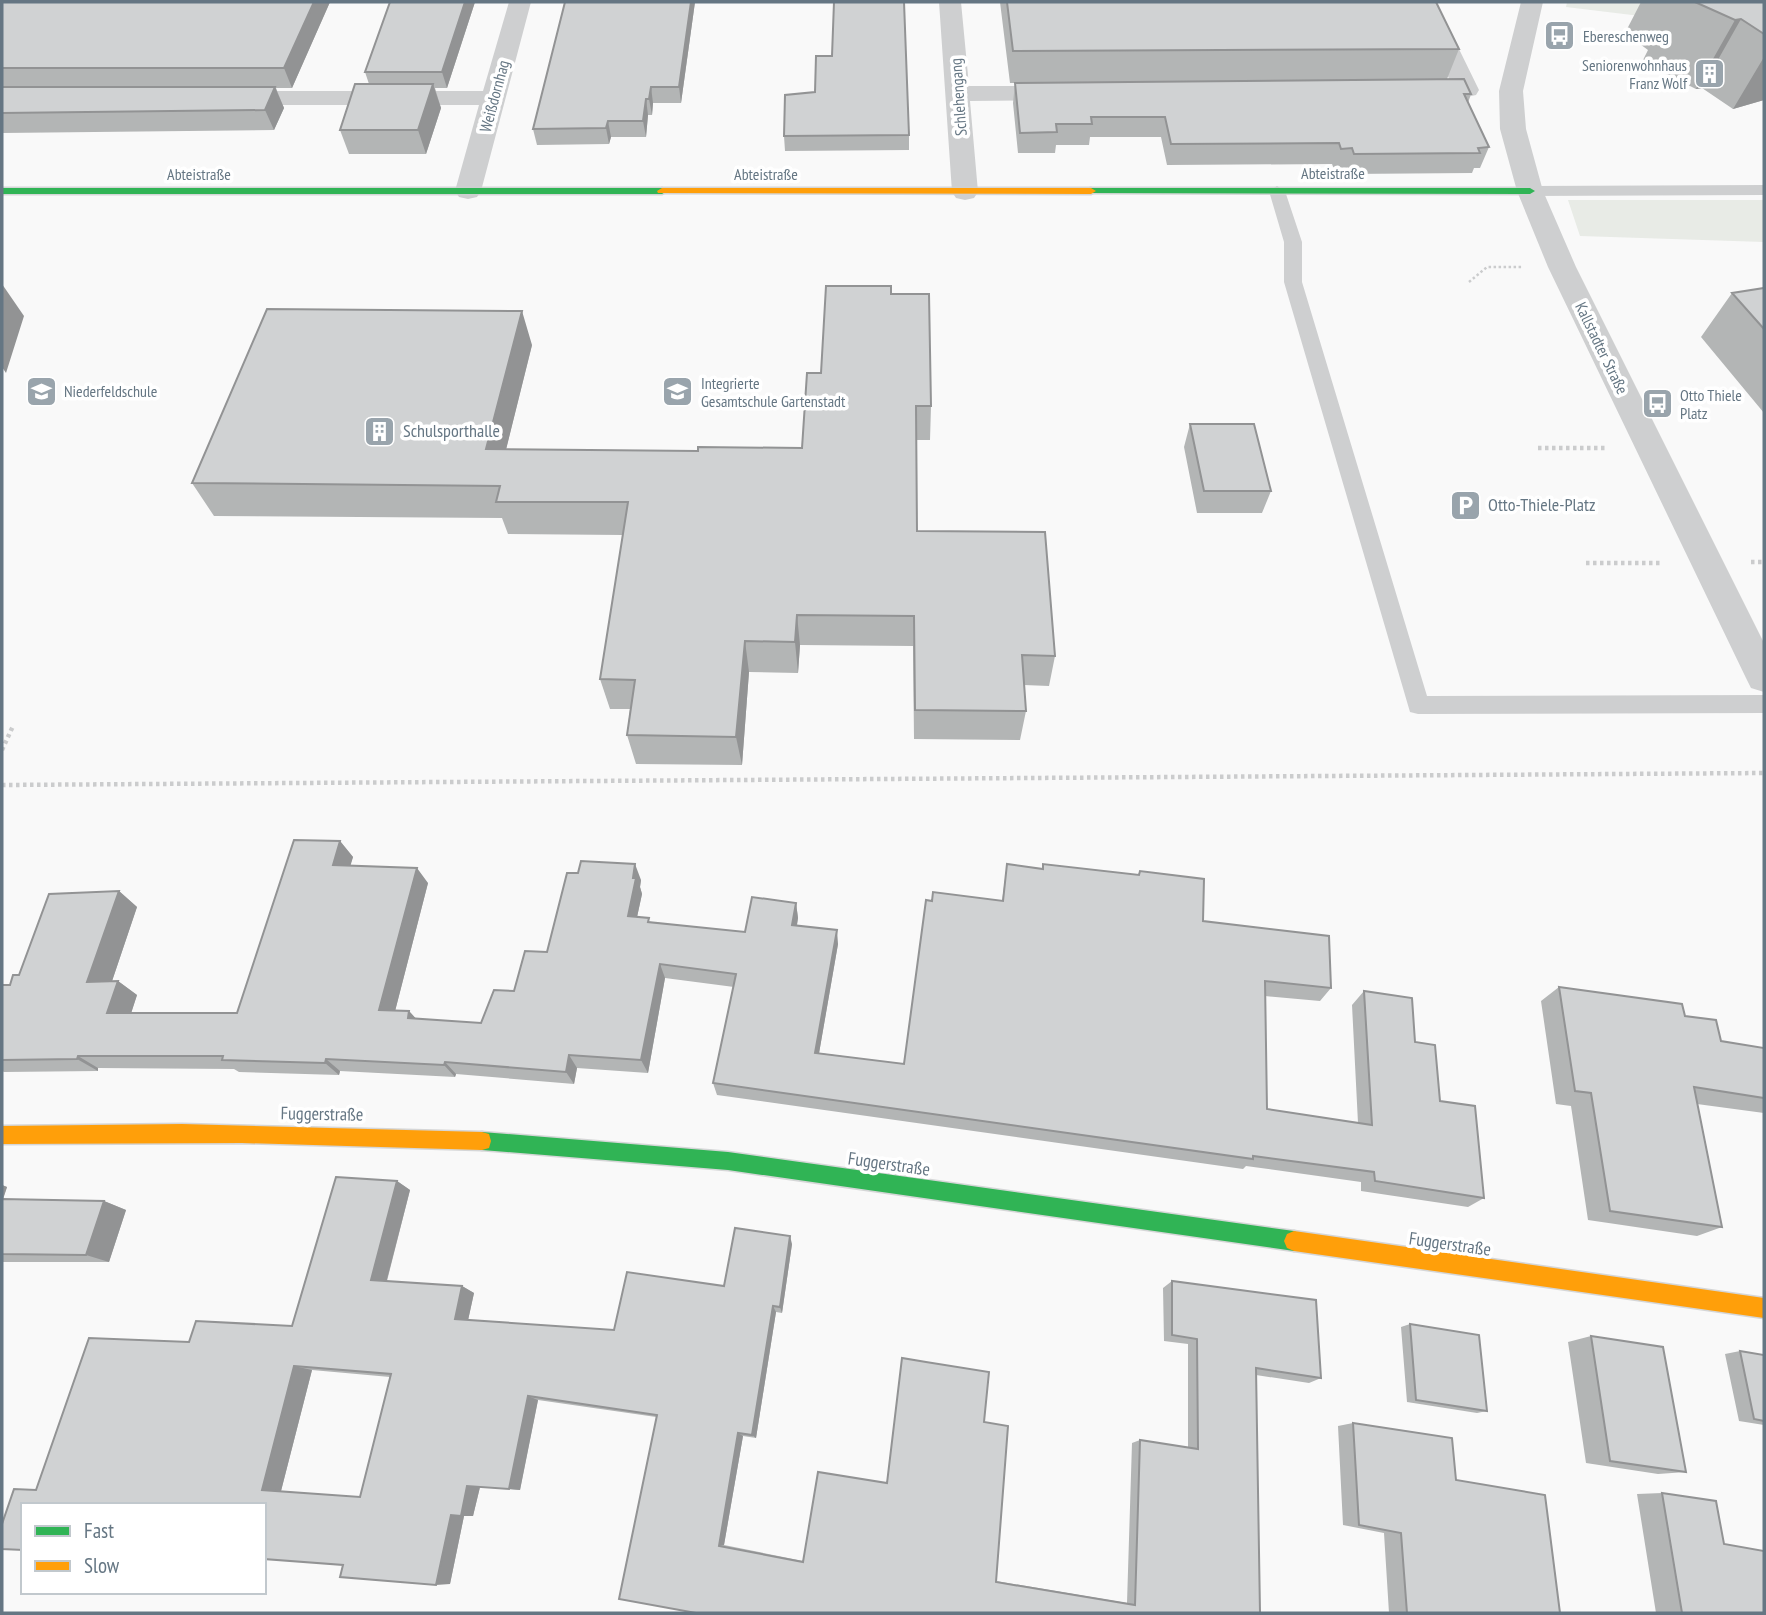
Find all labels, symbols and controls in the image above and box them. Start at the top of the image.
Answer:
bus stop icon: Ebereschenweg [1543,19,1577,53]
place label: Ebereschenweg [1583,26,1669,46]
place label: Seniorenwohnhaus Franz Wolf [1582,55,1688,93]
street label: Schlehengang [945,57,971,137]
building icon: Seniorenwohnhaus Franz Wolf [1693,57,1727,91]
street label: Weißdornhag [475,58,513,134]
street label: Abteistraße [1301,163,1365,183]
street label: Abteistraße [167,164,231,184]
street label: Abteistraße [734,164,798,184]
street label: Kallstadter Straße [1571,299,1633,397]
place label: Integrierte Gesamtschule Gartenstadt [701,373,846,411]
school or university icon: Niederfeldschule [24,374,58,408]
school or university icon: Integrierte Gesamtschule Gartenstadt [661,375,695,409]
place label: Niederfeldschule [64,381,157,401]
place label: Otto Thiele Platz [1680,385,1742,423]
bus stop icon: Otto Thiele Platz [1640,387,1674,421]
building icon: Schulsporthalle [363,414,397,448]
place label: Schulsporthalle [403,419,500,442]
parking icon: Otto-Thiele-Platz [1448,488,1482,522]
place label: Otto-Thiele-Platz [1488,493,1595,516]
street label: Fuggerstraße [281,1101,363,1126]
street label: Fuggerstraße [847,1146,932,1181]
street label: Fuggerstraße [1408,1226,1493,1261]
legend [21,1503,266,1594]
text: Fast [84,1517,114,1544]
text: Slow [84,1552,120,1579]

